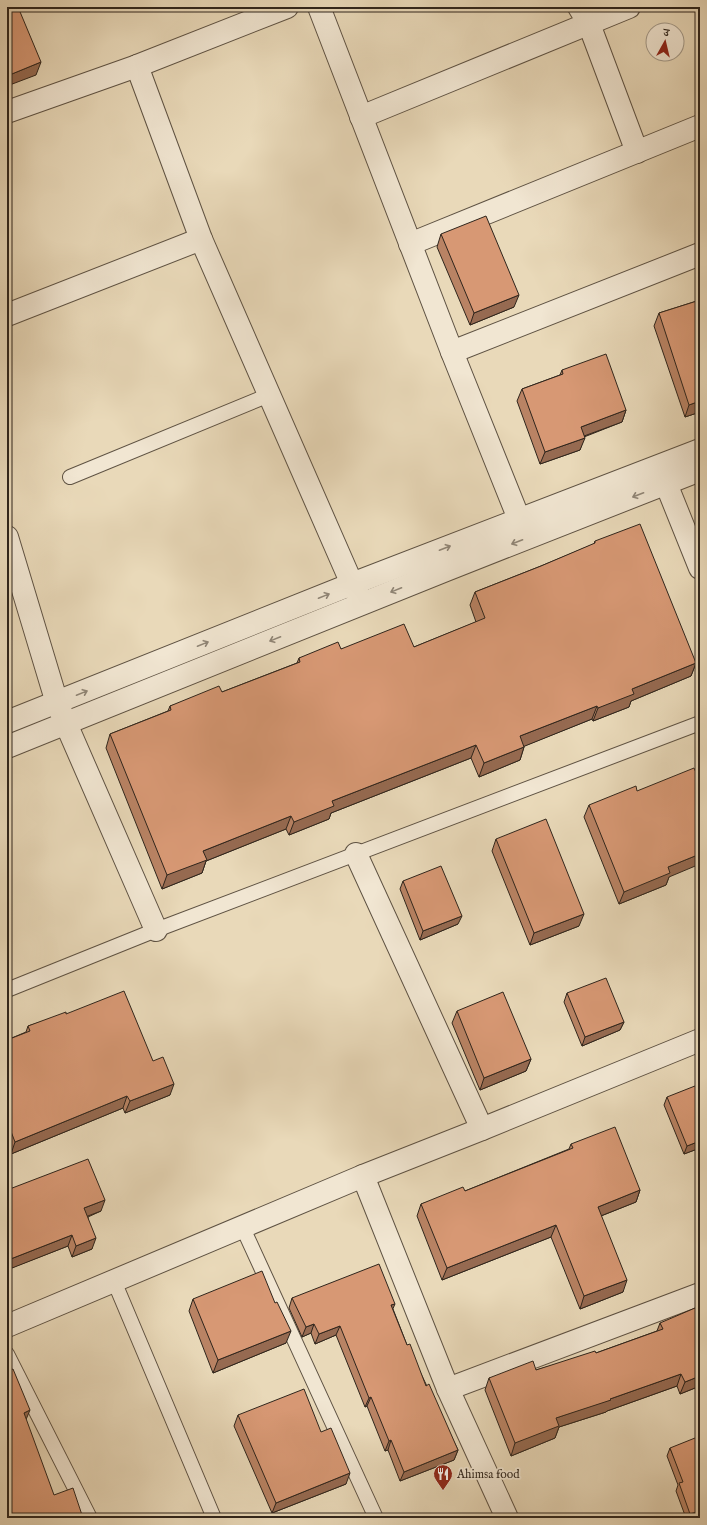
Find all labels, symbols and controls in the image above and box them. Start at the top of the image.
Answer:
north arrow [645,22,685,62]
text: उ [662,26,671,41]
one-way arrow [632,492,644,500]
one-way arrow [511,539,523,547]
one-way arrow [438,543,450,551]
one-way arrow [390,587,402,595]
one-way arrow [317,591,329,599]
one-way arrow [270,636,282,643]
one-way arrow [197,640,209,648]
one-way arrow [76,688,88,696]
restaurant icon: Ahimsa food [432,1463,454,1491]
place label: Ahimsa food [456,1467,520,1482]

